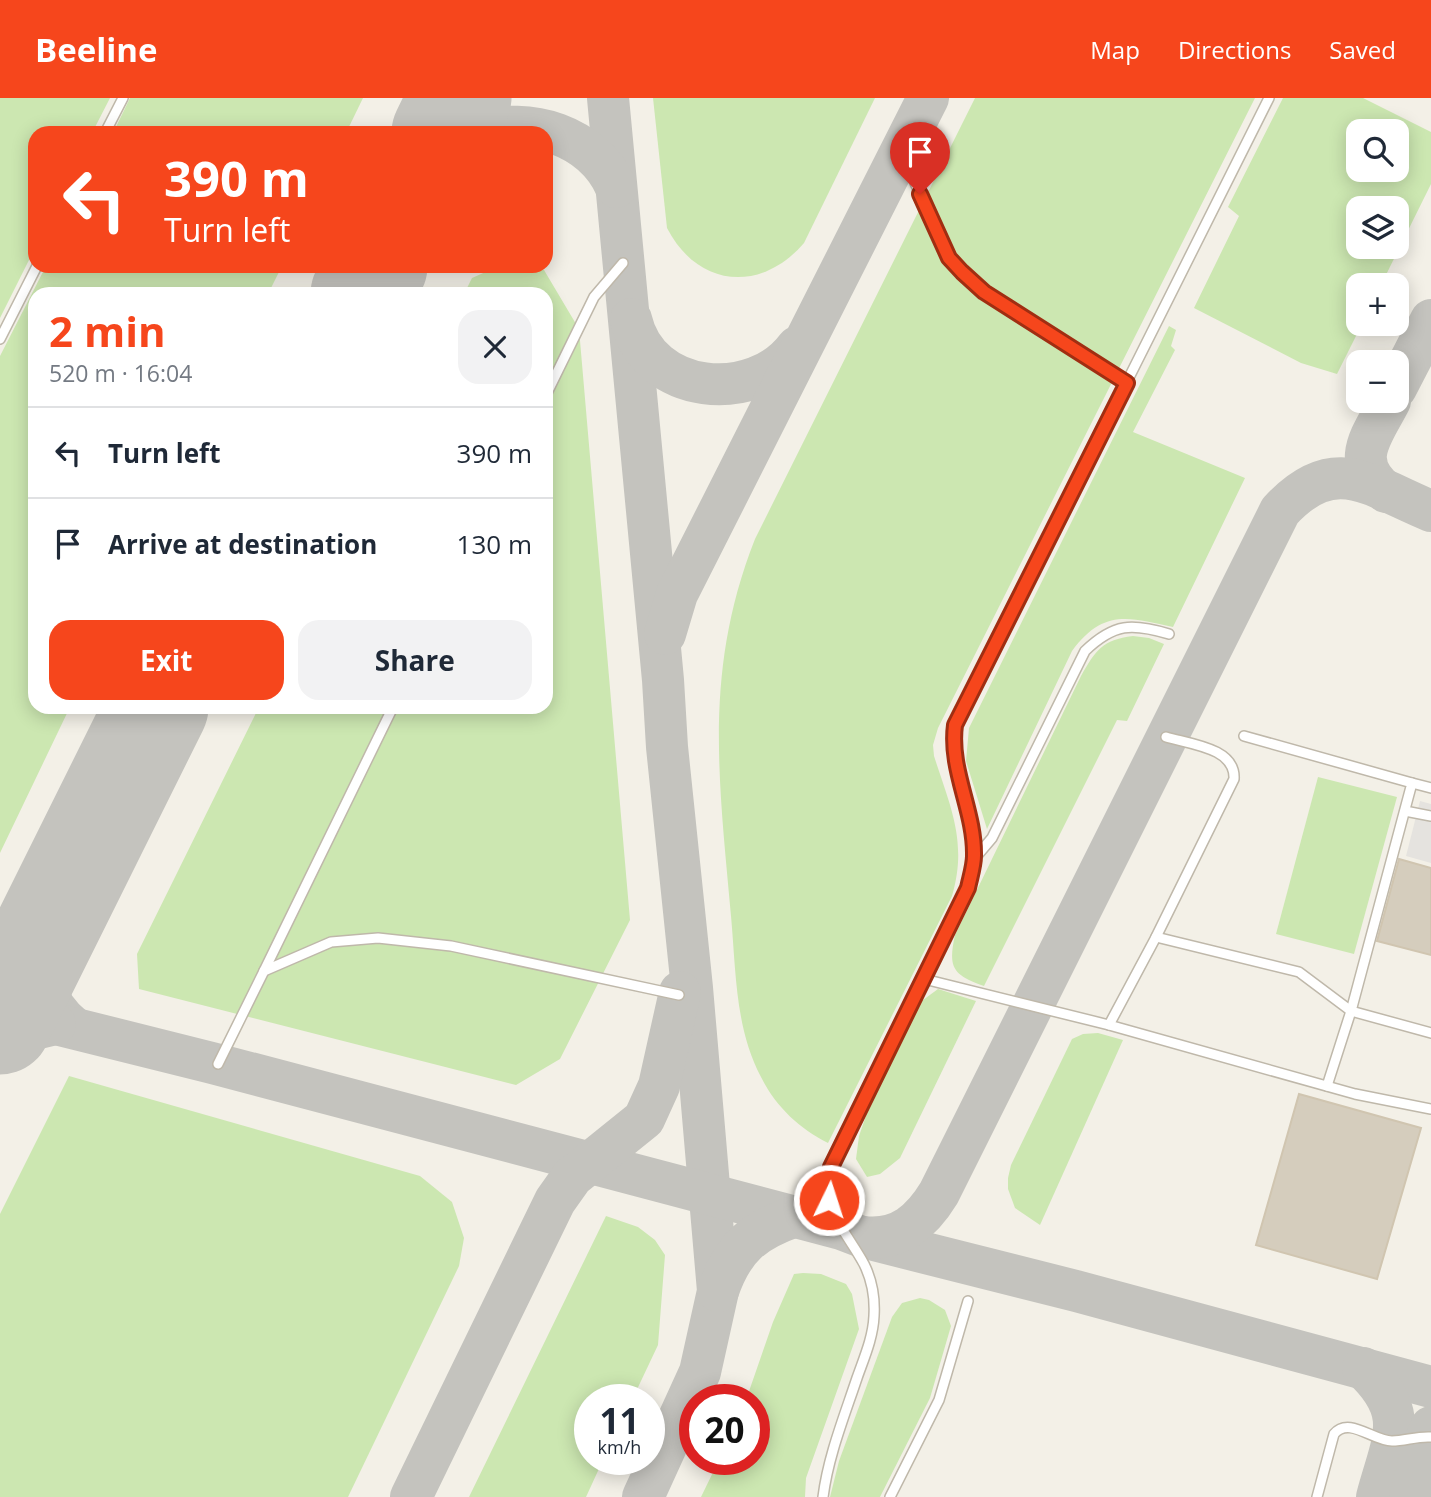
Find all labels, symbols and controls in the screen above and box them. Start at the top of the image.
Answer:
text: Beeline [35,27,158,72]
text: Map [1090,33,1140,66]
text: Directions [1178,33,1291,66]
text: Saved [1329,33,1396,66]
map controls [1346,119,1409,413]
button: search [1346,119,1409,182]
pin [890,122,950,194]
icon: arrive [901,133,939,171]
text: 390 m [164,145,309,211]
icon: left [49,154,140,245]
button: layers [1346,196,1409,259]
text: Turn left [164,208,290,251]
button: + [1346,273,1409,336]
text: 2 min [49,302,166,359]
button: close [458,310,532,384]
button: − [1346,350,1409,413]
text: 520 m · 16:04 [49,357,192,389]
icon: left [49,434,87,472]
text: Turn left [108,435,220,471]
text: 390 m [457,435,532,471]
icon: arrive [49,525,87,563]
text: Arrive at destination [108,526,377,562]
text: 130 m [457,526,532,562]
button: Exit [49,620,284,700]
button: Share [298,620,532,700]
position arrow [792,1163,866,1237]
speed limit sign: 20 [679,1384,770,1475]
text: 11 [599,1397,640,1444]
text: km/h [598,1435,641,1459]

